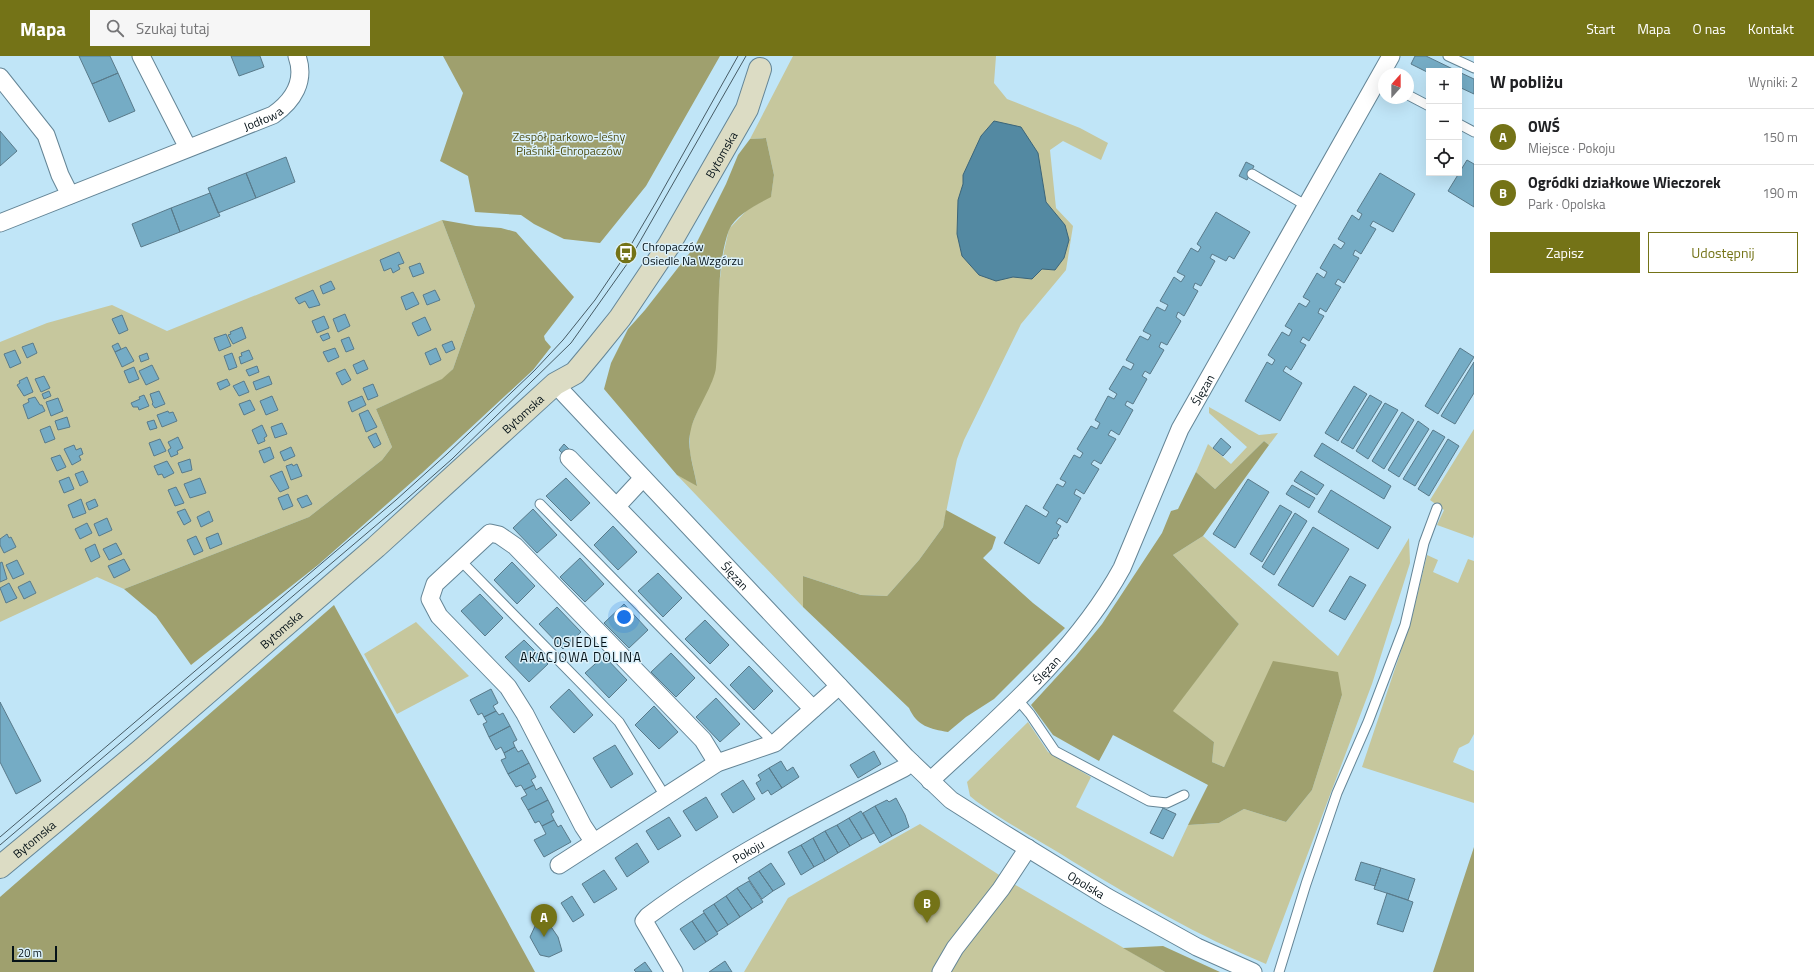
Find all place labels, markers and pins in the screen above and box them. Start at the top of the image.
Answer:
place label: Chropaczów Osiedle Na Wzgórzu [642,237,743,270]
bus stop icon: Chropaczów Osiedle Na Wzgórzu [613,240,639,266]
pin: B [914,890,940,923]
pin: A [531,904,557,937]

